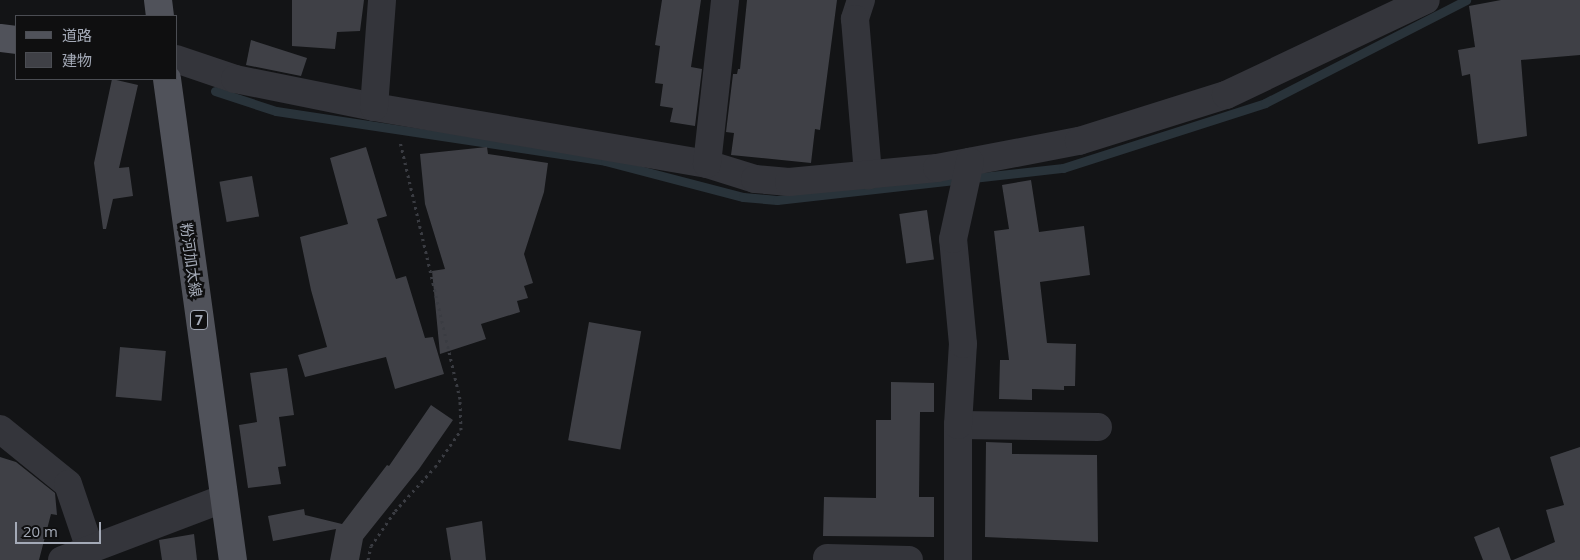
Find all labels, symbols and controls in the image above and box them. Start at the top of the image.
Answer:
legend [15,15,178,80]
text: 道路 [62,25,92,45]
text: 建物 [62,50,92,70]
street label: 粉河加太線 [177,222,205,298]
road number: 7 [189,308,209,332]
scale bar [18,512,104,544]
text: 20 m [23,521,58,541]

